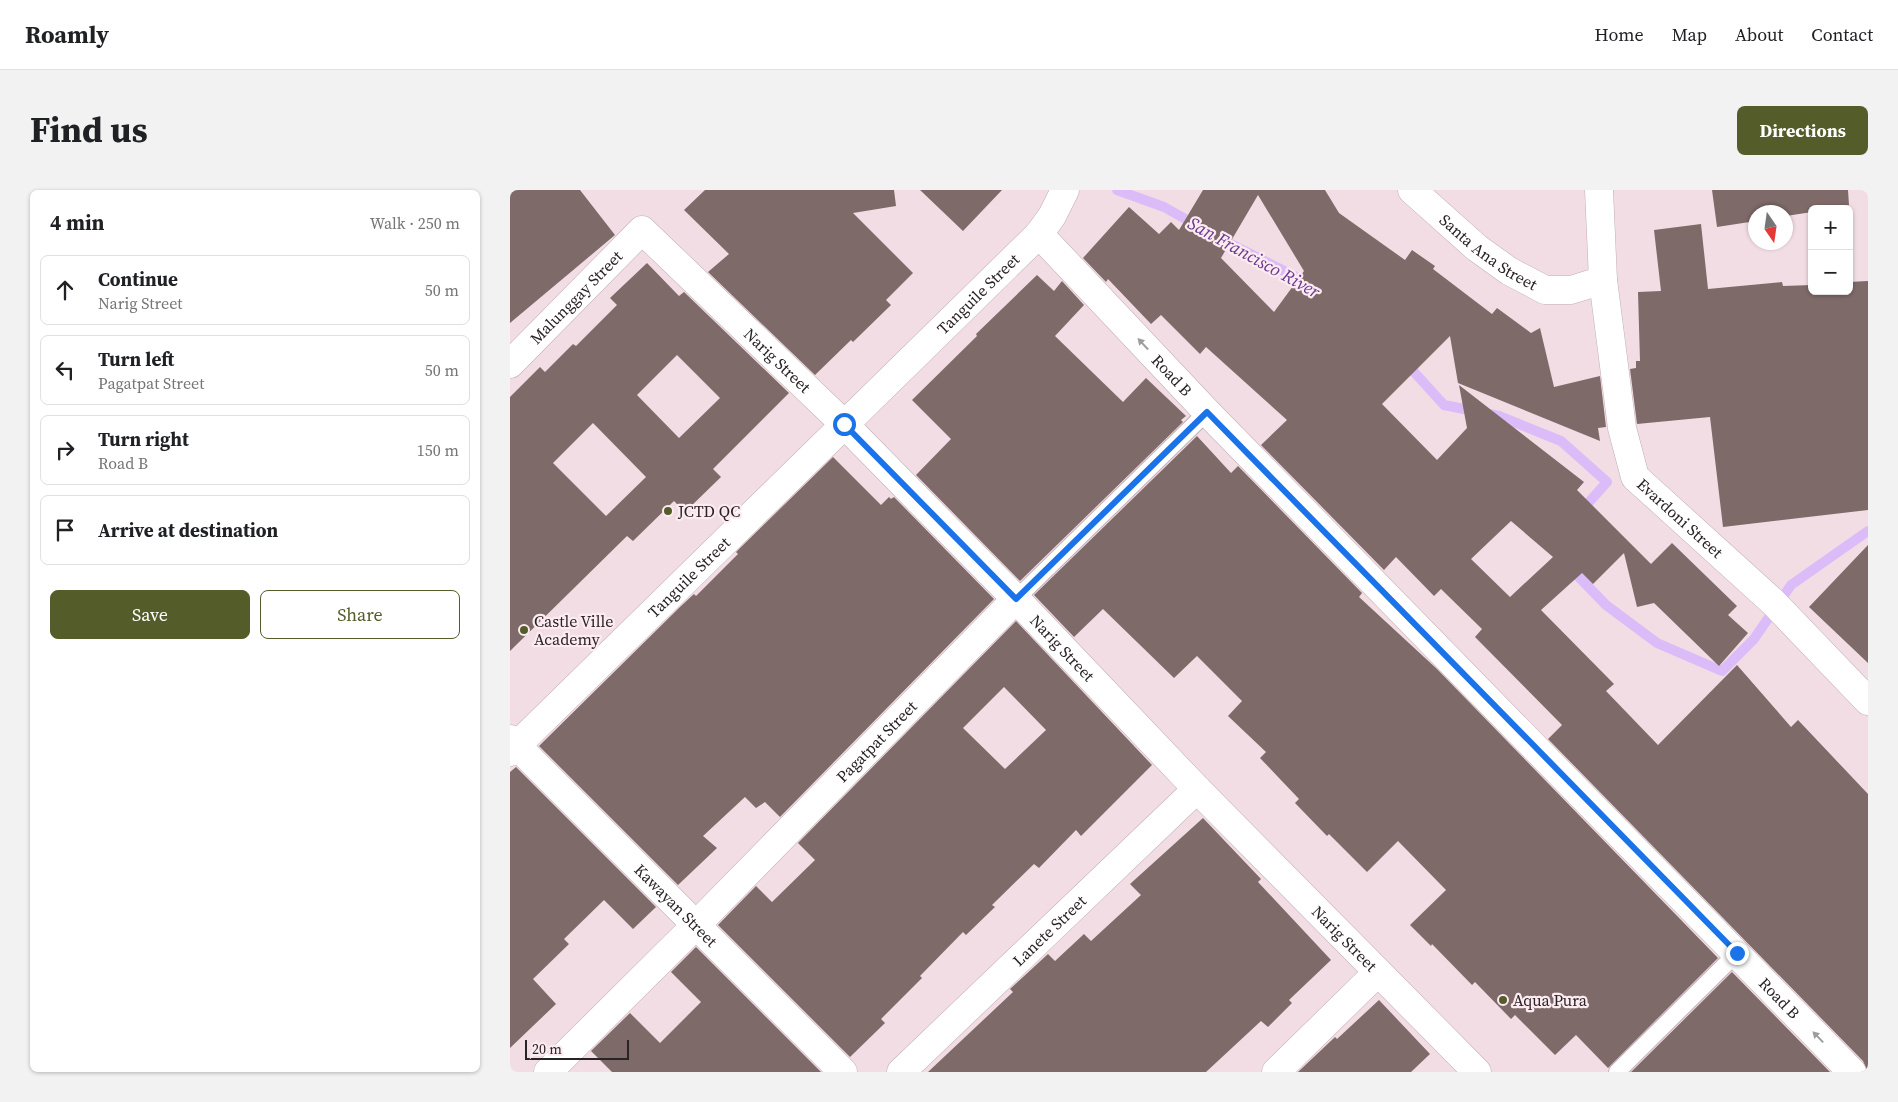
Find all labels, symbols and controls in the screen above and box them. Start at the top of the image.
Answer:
text: Roamly [25,18,109,51]
text: Home [1595,22,1644,47]
text: Map [1672,22,1707,47]
text: About [1735,22,1783,47]
text: Contact [1811,22,1873,47]
text: Find us [30,106,148,154]
button: Directions [1737,106,1868,155]
north arrow [1748,205,1793,250]
map controls [1808,205,1853,295]
button: + [1808,205,1853,250]
text: 4 min [50,208,105,237]
street label: Santa Ana Street [1435,209,1542,295]
water label: San Francisco River [1184,210,1325,304]
text: Walk · 250 m [370,212,460,234]
street label: Malunggay Street [525,245,628,349]
street label: Tanguile Street [932,248,1025,339]
button: − [1808,250,1853,295]
text: Continue [98,266,178,292]
icon: ahead [51,276,79,304]
text: 50 m [425,279,459,301]
text: Narig Street [98,292,183,314]
street label: Narig Street [739,323,816,398]
one-way arrow [1137,339,1149,351]
text: Turn left [98,346,174,372]
street label: Road B [1147,349,1197,401]
icon: left [51,356,79,384]
text: 50 m [425,359,459,381]
text: Pagatpat Street [98,372,204,394]
route start [833,413,856,436]
text: Turn right [98,426,189,452]
icon: right [51,436,79,464]
text: 150 m [417,439,459,461]
text: Road B [98,452,148,474]
street label: Evardoni Street [1632,473,1729,563]
place label: JCTD QC [677,500,740,522]
marker: JCTD QC [662,505,674,517]
icon: arrive [51,516,79,544]
text: Arrive at destination [98,517,278,543]
street label: Tanguile Street [643,531,735,622]
button: Save [50,590,250,639]
button: Share [260,590,460,639]
place label: Castle Ville Academy [534,610,613,650]
street label: Narig Street [1025,610,1100,687]
marker: Castle Ville Academy [518,624,530,636]
street label: Pagatpat Street [831,695,922,787]
street label: Kawayan Street [630,859,723,952]
street label: Lanete Street [1008,889,1091,971]
street label: Narig Street [1307,900,1383,977]
route end [1726,942,1749,965]
street label: Road B [1754,972,1805,1024]
place label: Aqua Pura [1513,989,1588,1011]
marker: Aqua Pura [1497,994,1509,1006]
one-way arrow [1812,1031,1824,1043]
scale bar [525,1037,629,1060]
text: 20 m [532,1039,562,1059]

